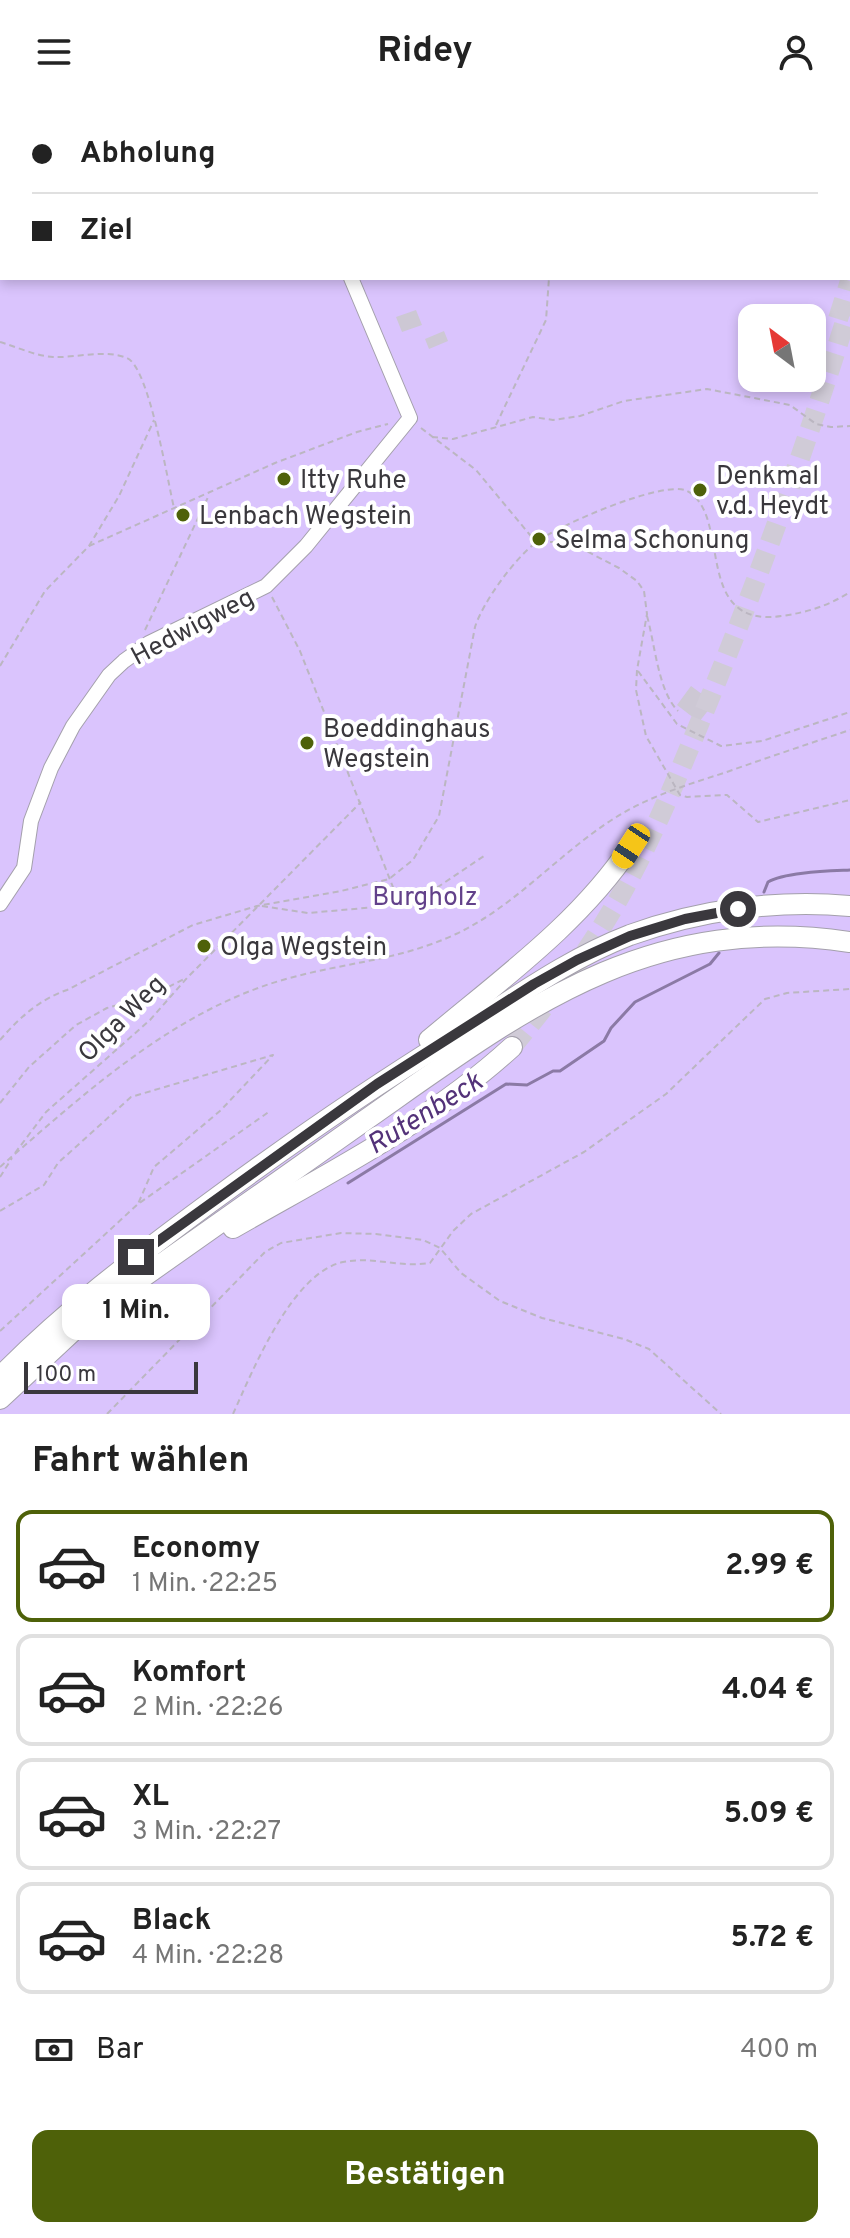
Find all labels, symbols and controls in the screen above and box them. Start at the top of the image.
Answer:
text: Ridey [377,29,473,75]
icon: menu [32,30,76,74]
icon: person [774,30,818,74]
text: Abholung [80,136,215,173]
text: Ziel [80,213,133,250]
north arrow [738,304,826,392]
map controls [738,304,826,392]
place label: Denkmal v.d. Heydt [716,461,829,524]
place label: Itty Ruhe [300,465,407,498]
marker: Itty Ruhe [275,470,293,488]
marker: Denkmal v.d. Heydt [691,481,709,499]
place label: Lenbach Wegstein [199,501,412,534]
marker: Lenbach Wegstein [174,506,192,524]
place label: Selma Schonung [555,525,749,558]
marker: Selma Schonung [530,530,548,548]
street label: Hedwigweg [126,582,260,674]
place label: Boeddinghaus Wegstein [323,714,490,777]
marker: Boeddinghaus Wegstein [298,734,316,752]
car [608,819,654,873]
park label: Burgholz [372,882,478,915]
route start [720,891,756,927]
place label: Olga Wegstein [220,932,387,965]
marker: Olga Wegstein [195,937,213,955]
street label: Olga Weg [72,969,173,1070]
water label: Rutenbeck [361,1064,491,1164]
route end [118,1239,154,1275]
callout: 1 Min. [62,1285,210,1341]
text: 1 Min. [102,1295,170,1328]
scale bar [24,1358,198,1394]
text: 100 m [36,1362,96,1389]
text: Fahrt wählen [32,1439,250,1485]
icon: car [36,1530,108,1602]
text: Economy [132,1531,260,1568]
text: 2.99 € [725,1548,814,1585]
text: 1 Min. · 22:25 [132,1568,278,1601]
icon: car [36,1654,108,1726]
text: Komfort [132,1655,246,1692]
text: 4.04 € [722,1672,814,1709]
text: 2 Min. · 22:26 [132,1692,284,1725]
icon: car [36,1778,108,1850]
text: XL [132,1779,169,1816]
text: 5.09 € [724,1796,814,1833]
text: 3 Min. · 22:27 [132,1816,281,1849]
icon: car [36,1902,108,1974]
text: Black [132,1903,211,1940]
text: 5.72 € [730,1920,814,1957]
text: 4 Min. · 22:28 [132,1940,284,1973]
icon: cash [32,2028,76,2072]
text: Bar [96,2032,144,2069]
text: 400 m [741,2034,818,2067]
button: Bestätigen [32,2130,818,2222]

